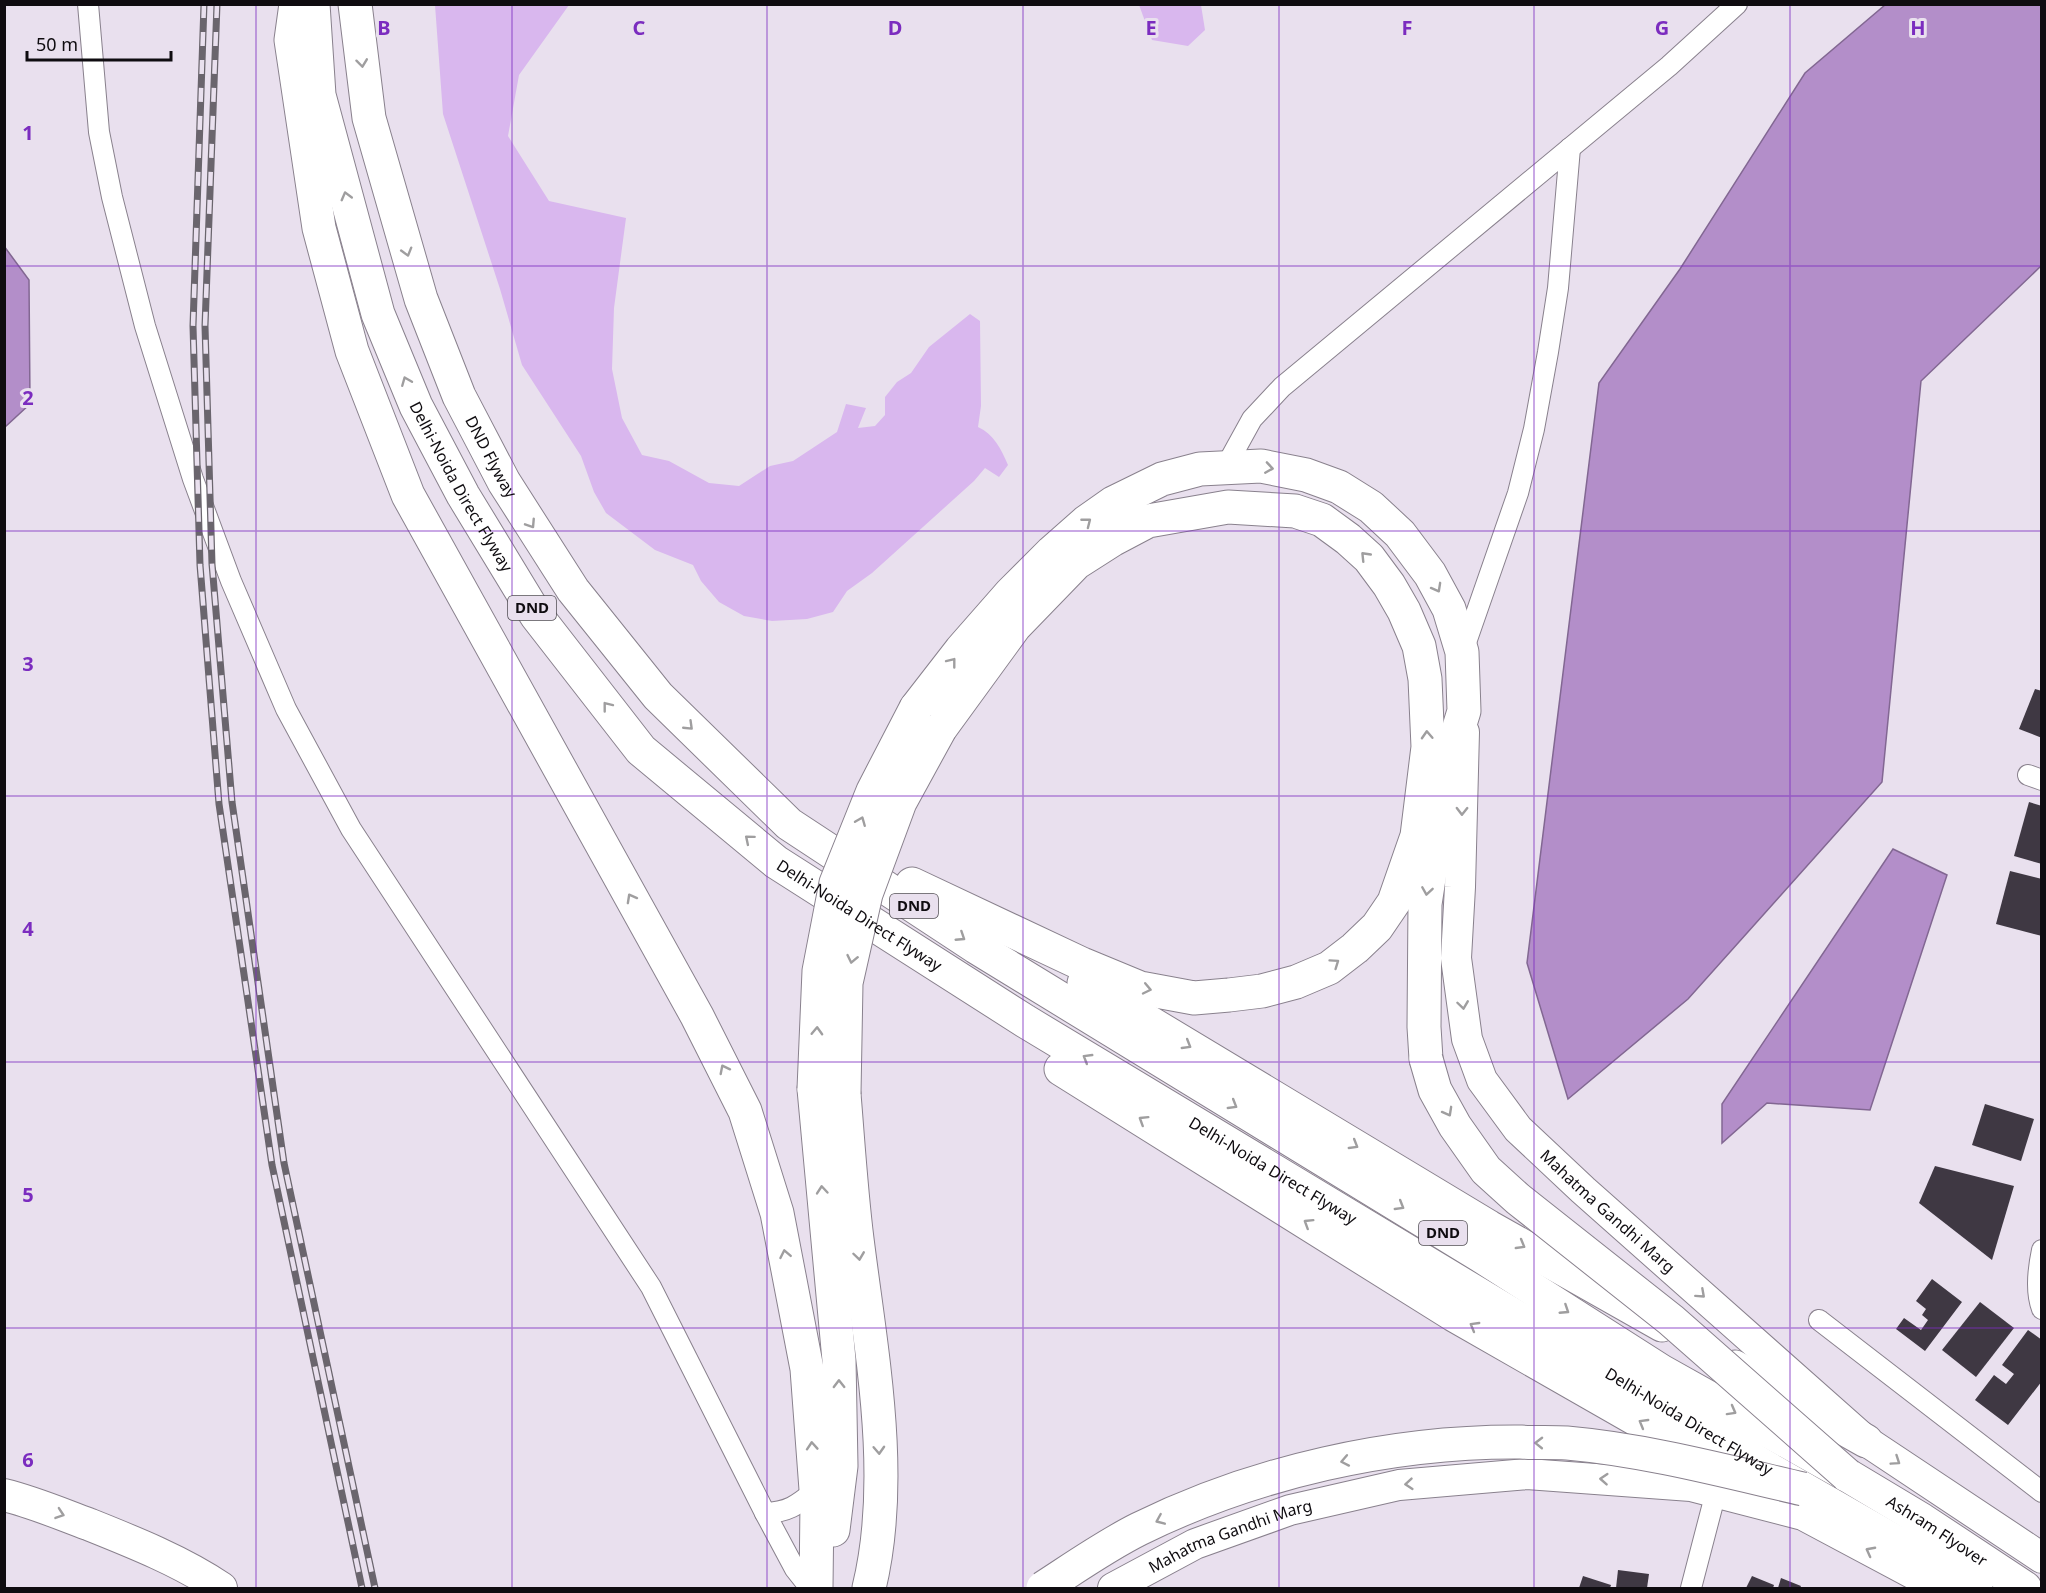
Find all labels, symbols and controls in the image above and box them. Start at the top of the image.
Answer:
text: B [377,14,391,41]
text: C [633,14,646,41]
text: D [888,14,902,41]
text: E [1145,14,1157,41]
text: F [1402,14,1412,41]
text: G [1655,14,1669,41]
text: H [1910,14,1926,41]
scale bar [27,24,171,62]
text: 50 m [36,32,78,56]
one-way arrow [356,58,368,67]
text: 1 [22,119,34,146]
one-way arrow [341,191,354,201]
one-way arrow [400,247,413,257]
one-way arrow [401,376,413,387]
text: 2 [22,384,34,411]
street label: Delhi-Noida Direct Flyway [405,398,519,577]
street label: DND Flyway [460,412,523,503]
one-way arrow [1264,461,1273,473]
one-way arrow [523,518,535,528]
one-way arrow [1080,519,1091,530]
one-way arrow [1362,552,1373,563]
one-way arrow [1430,581,1441,592]
road number: DND [508,596,556,620]
text: 3 [22,650,34,677]
one-way arrow [944,658,955,669]
one-way arrow [604,702,615,713]
one-way arrow [682,719,693,730]
one-way arrow [1421,730,1434,739]
one-way arrow [1456,807,1468,816]
one-way arrow [853,816,866,827]
one-way arrow [745,835,756,846]
street label: Delhi-Noida Direct Flyway [772,854,947,977]
one-way arrow [1422,886,1434,896]
one-way arrow [627,894,638,904]
road number: DND [890,894,938,918]
text: 4 [22,915,34,942]
one-way arrow [954,930,965,941]
one-way arrow [846,953,859,963]
one-way arrow [1328,959,1339,970]
one-way arrow [1142,982,1152,995]
one-way arrow [1456,1001,1468,1010]
one-way arrow [810,1026,823,1035]
one-way arrow [1181,1037,1191,1049]
one-way arrow [1083,1054,1093,1066]
one-way arrow [720,1065,731,1075]
one-way arrow [1227,1097,1237,1109]
one-way arrow [1441,1106,1452,1117]
street label: Delhi-Noida Direct Flyway [1185,1111,1362,1230]
one-way arrow [1138,1116,1149,1127]
one-way arrow [1348,1138,1358,1150]
street label: Mahatma Gandhi Marg [1535,1144,1680,1278]
text: 5 [22,1181,34,1208]
one-way arrow [816,1185,829,1194]
one-way arrow [1394,1199,1404,1211]
one-way arrow [1304,1219,1314,1231]
road number: DND [1419,1221,1467,1245]
one-way arrow [1515,1238,1525,1249]
one-way arrow [779,1249,792,1259]
one-way arrow [853,1252,865,1261]
one-way arrow [1694,1287,1704,1298]
one-way arrow [1558,1303,1569,1314]
one-way arrow [1469,1322,1480,1333]
street label: Delhi-Noida Direct Flyway [1601,1362,1778,1481]
one-way arrow [833,1379,846,1388]
one-way arrow [1725,1404,1736,1415]
one-way arrow [1639,1419,1649,1430]
one-way arrow [1534,1436,1543,1449]
one-way arrow [806,1442,819,1451]
text: 6 [22,1446,34,1473]
one-way arrow [873,1446,886,1455]
one-way arrow [1341,1454,1351,1467]
one-way arrow [1890,1454,1900,1466]
one-way arrow [1599,1473,1608,1486]
one-way arrow [1405,1477,1414,1490]
street label: Ashram Flyover [1882,1490,1992,1571]
street label: Mahatma Gandhi Marg [1145,1494,1314,1578]
one-way arrow [54,1506,65,1519]
one-way arrow [1156,1513,1167,1525]
one-way arrow [1866,1547,1876,1558]

